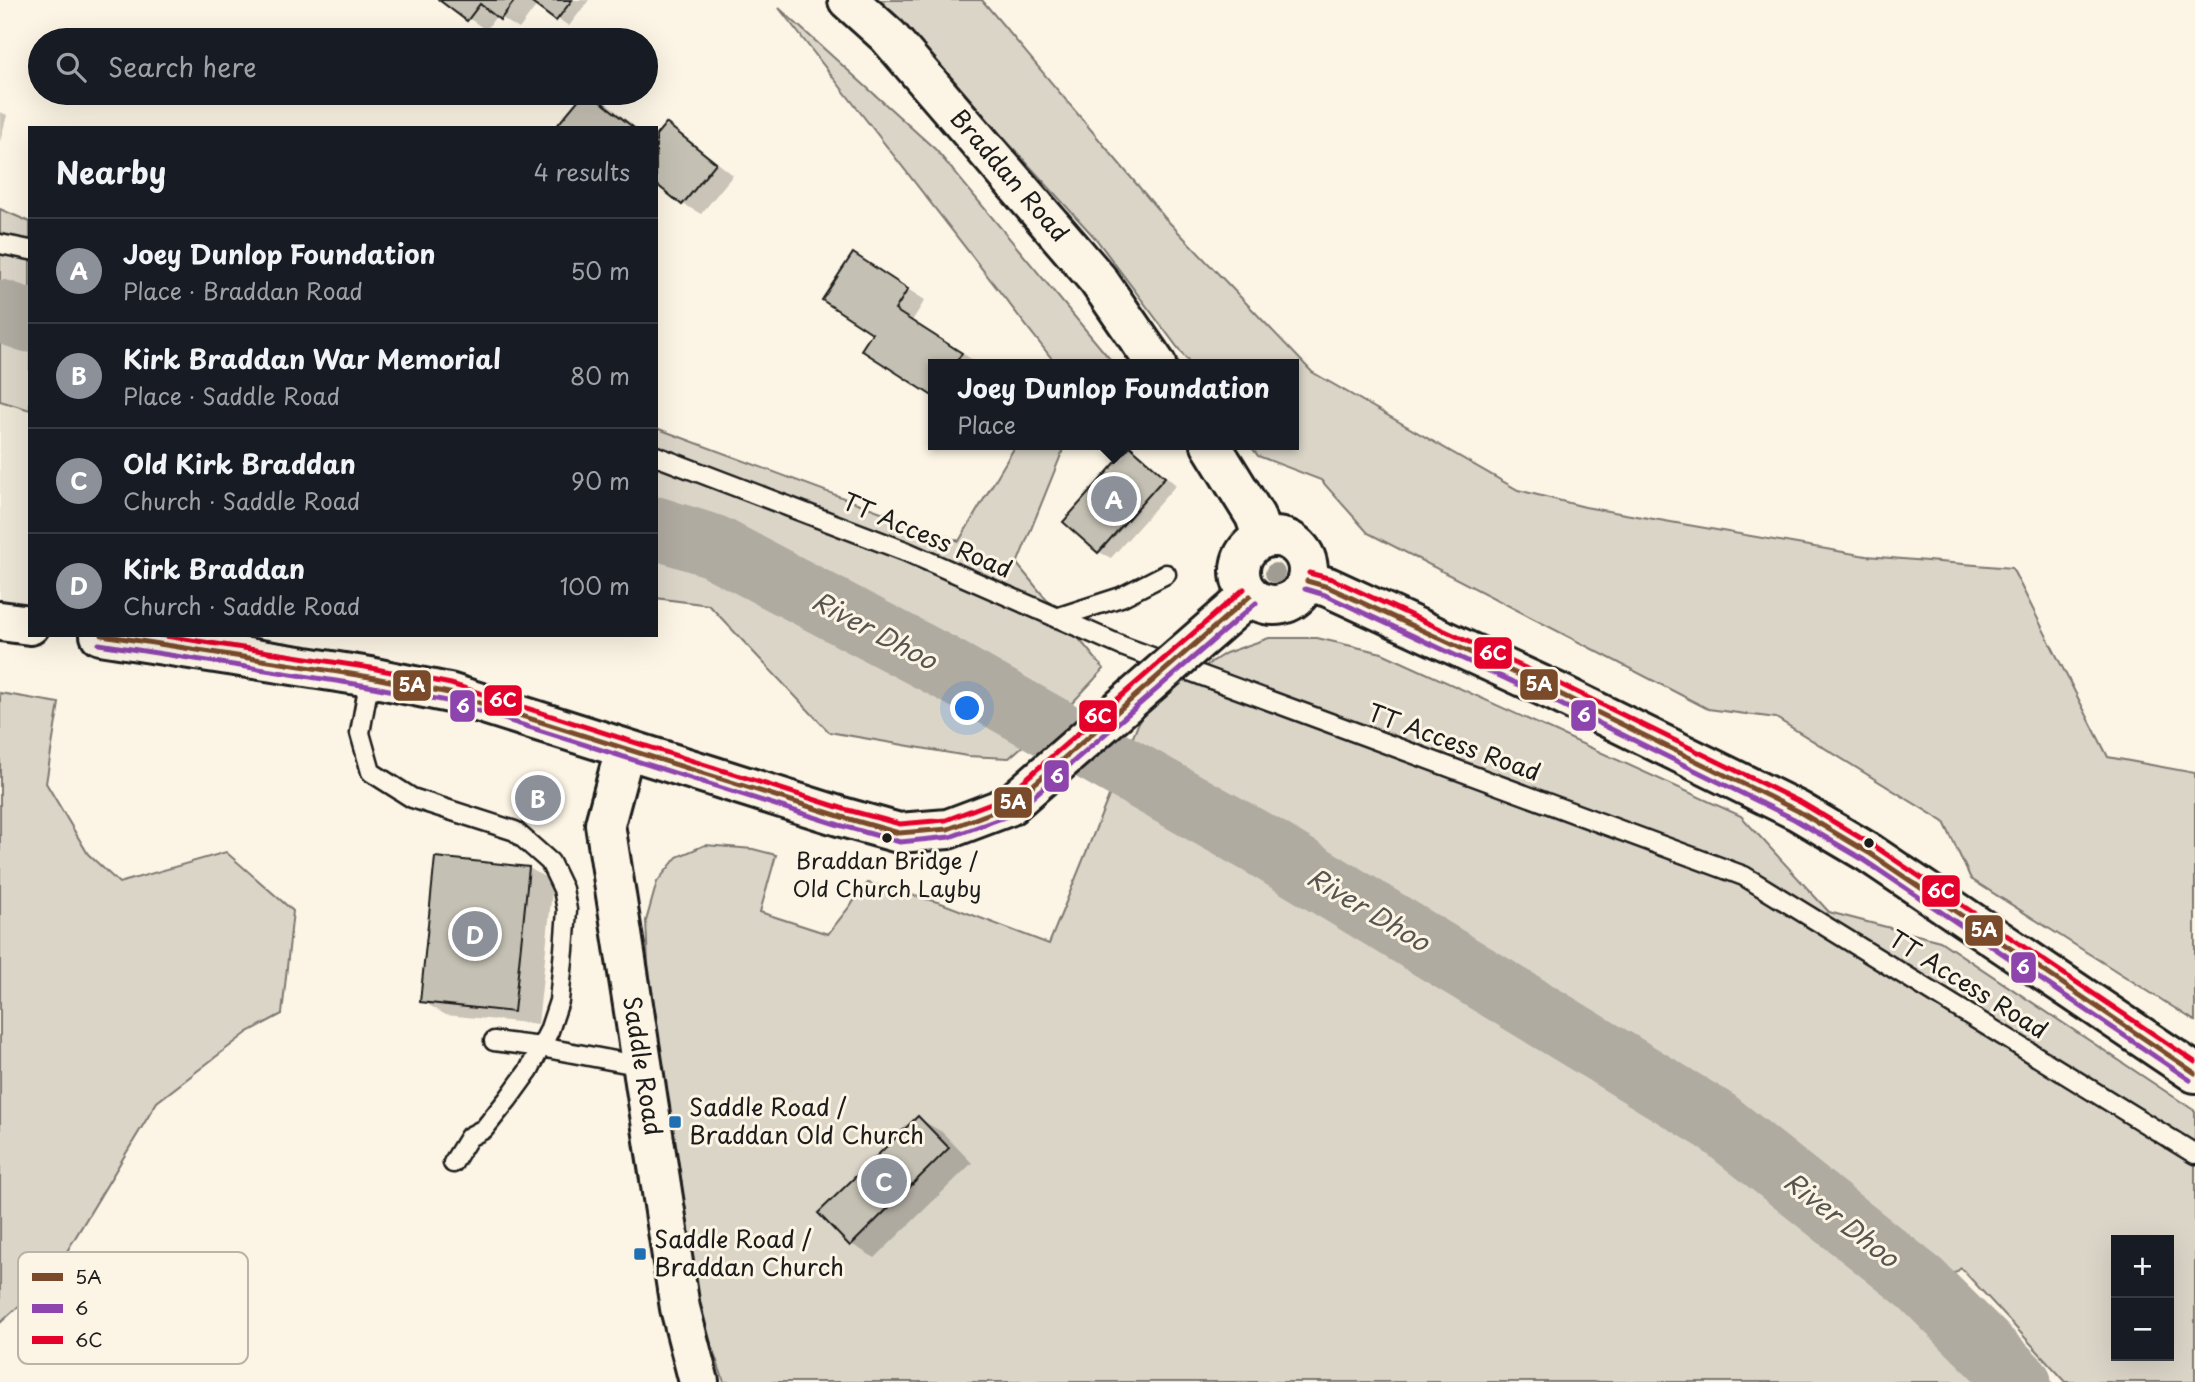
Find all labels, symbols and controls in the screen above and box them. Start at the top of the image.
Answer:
search box [28,28,658,105]
text: Search here [108,47,257,86]
icon: search [52,48,90,86]
street label: Braddan Road [943,100,1078,249]
text: Nearby [56,149,166,194]
text: 4 results [534,154,630,189]
text: Joey Dunlop Foundation [123,234,436,273]
text: A [70,253,88,288]
text: 50 m [570,253,630,288]
text: Place · Braddan Road [123,273,363,308]
text: Kirk Braddan War Memorial [123,339,501,378]
text: B [71,358,87,393]
text: 80 m [570,358,630,393]
popup [928,359,1299,450]
text: Joey Dunlop Foundation [957,368,1270,407]
text: Place · Saddle Road [123,378,340,413]
text: Place [957,407,1016,442]
text: Old Kirk Braddan [123,444,356,483]
text: C [70,463,88,498]
text: 90 m [571,463,630,498]
pin: A [1091,473,1137,525]
street label: TT Access Road [837,482,1018,586]
text: Church · Saddle Road [123,483,360,518]
text: Kirk Braddan [123,549,305,588]
text: D [70,568,88,603]
text: 100 m [560,568,630,603]
water label: River Dhoo [805,580,945,679]
text: Church · Saddle Road [123,588,360,623]
line badge: 6C [1473,636,1513,670]
text: 6C [1479,638,1507,666]
line badge: 5A [1519,668,1559,701]
line badge: 5A [392,669,432,702]
text: 5A [1525,669,1553,697]
text: 5A [398,670,426,698]
line badge: 6C [483,684,523,717]
text: 6C [489,685,517,713]
line badge: 6 [449,689,476,723]
text: 6 [456,691,470,719]
your location [950,691,984,725]
street label: TT Access Road [1363,693,1546,789]
line badge: 6C [1078,699,1118,733]
line badge: 6 [1570,699,1597,732]
text: 6 [1577,700,1591,728]
text: 6C [1084,701,1112,729]
line badge: 6 [1043,759,1070,793]
text: 6 [1050,761,1064,789]
pin: B [515,772,561,824]
line badge: 5A [993,786,1033,819]
text: 5A [999,787,1027,815]
marker: Braddan Bridge / Old Church Layby [880,831,894,845]
unlabelled marker [1862,836,1876,850]
place label: Braddan Bridge / Old Church Layby [793,843,981,904]
water label: River Dhoo [1300,857,1438,961]
line badge: 6C [1921,874,1961,908]
text: 6C [1927,876,1955,904]
pin: D [452,908,498,960]
line badge: 5A [1964,914,2004,947]
text: 5A [1970,915,1998,943]
street label: TT Access Road [1883,920,2056,1047]
line badge: 6 [2010,951,2037,984]
text: 6 [2016,952,2030,980]
street label: Saddle Road [615,993,673,1138]
place label: Saddle Road / Braddan Old Church [689,1088,924,1152]
marker: Saddle Road / Braddan Old Church [667,1114,683,1130]
pin: C [861,1155,907,1207]
water label: River Dhoo [1776,1162,1909,1277]
place label: Saddle Road / Braddan Church [654,1220,844,1284]
map controls [2111,1235,2174,1361]
button: + [2111,1235,2174,1298]
marker: Saddle Road / Braddan Church [632,1246,648,1262]
legend [18,1252,248,1364]
text: 5A [75,1262,102,1290]
text: 6 [75,1293,88,1321]
button: − [2111,1298,2174,1361]
text: 6C [75,1325,103,1353]

